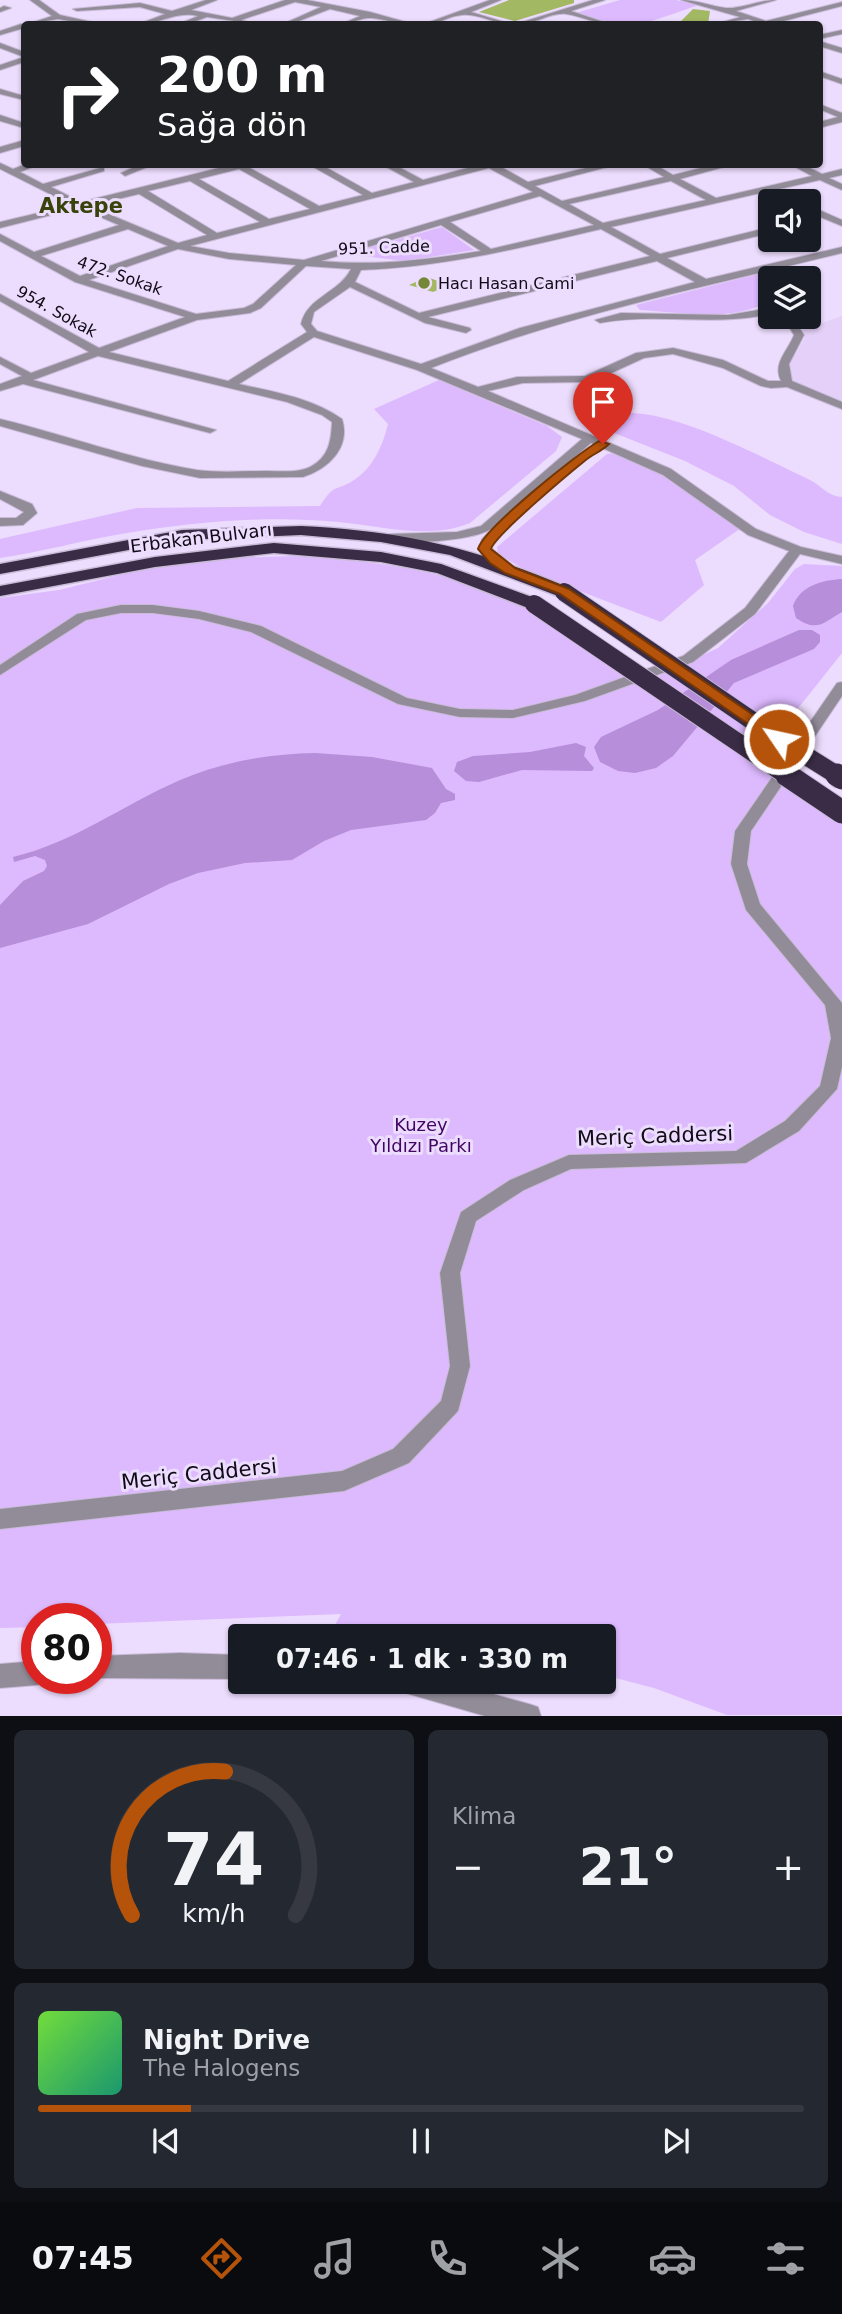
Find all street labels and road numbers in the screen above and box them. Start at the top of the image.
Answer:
street label: 951. Cadde [338,236,430,259]
street label: 472. Sokak [75,252,166,299]
street label: 954. Sokak [13,282,101,342]
street label: Erbakan Bulvarı [129,518,273,557]
street label: Meriç Caddersi [577,1121,733,1151]
street label: Meriç Caddersi [120,1454,278,1494]

